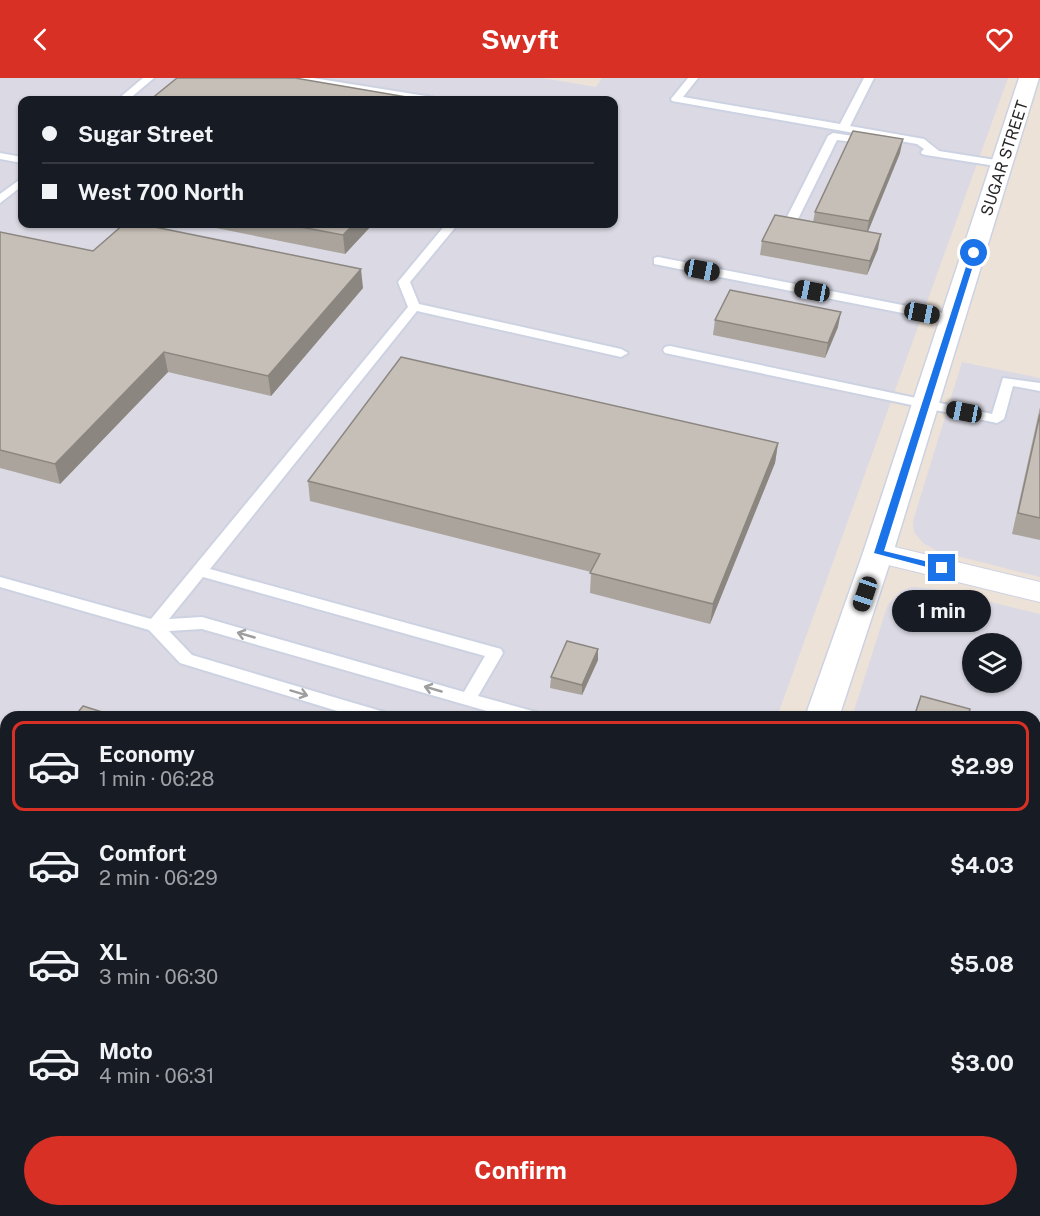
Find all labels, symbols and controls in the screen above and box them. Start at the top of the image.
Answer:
icon: back [24,23,57,56]
text: Swyft [481,23,559,55]
icon: heart [983,23,1016,56]
street label: SUGAR STREET [977,98,1032,218]
text: Sugar Street [78,121,214,147]
text: West 700 North [78,179,244,205]
route start [960,239,987,266]
car [683,258,721,282]
car [793,279,831,303]
car [903,301,941,325]
car [945,400,983,424]
route end [928,554,955,581]
car [851,574,879,614]
callout: 1 min [892,589,992,631]
text: 1 min [917,599,966,623]
one-way arrow [237,629,256,640]
map controls [962,633,1022,693]
button: layers [962,633,1022,693]
one-way arrow [424,683,443,694]
one-way arrow [289,688,308,699]
icon: car [27,739,81,793]
text: Economy [99,741,195,767]
text: $2.99 [950,753,1014,779]
text: 1 min · 06:28 [99,767,214,791]
icon: car [27,838,81,892]
text: Comfort [99,840,186,866]
text: $4.03 [950,852,1014,878]
text: 2 min · 06:29 [99,866,218,890]
icon: car [27,937,81,991]
text: XL [99,939,127,965]
text: $5.08 [949,951,1014,977]
text: 3 min · 06:30 [99,965,218,989]
icon: car [27,1036,81,1090]
text: Moto [99,1038,153,1064]
text: $3.00 [950,1050,1014,1076]
text: 4 min · 06:31 [99,1064,214,1088]
button: Confirm [24,1136,1017,1205]

